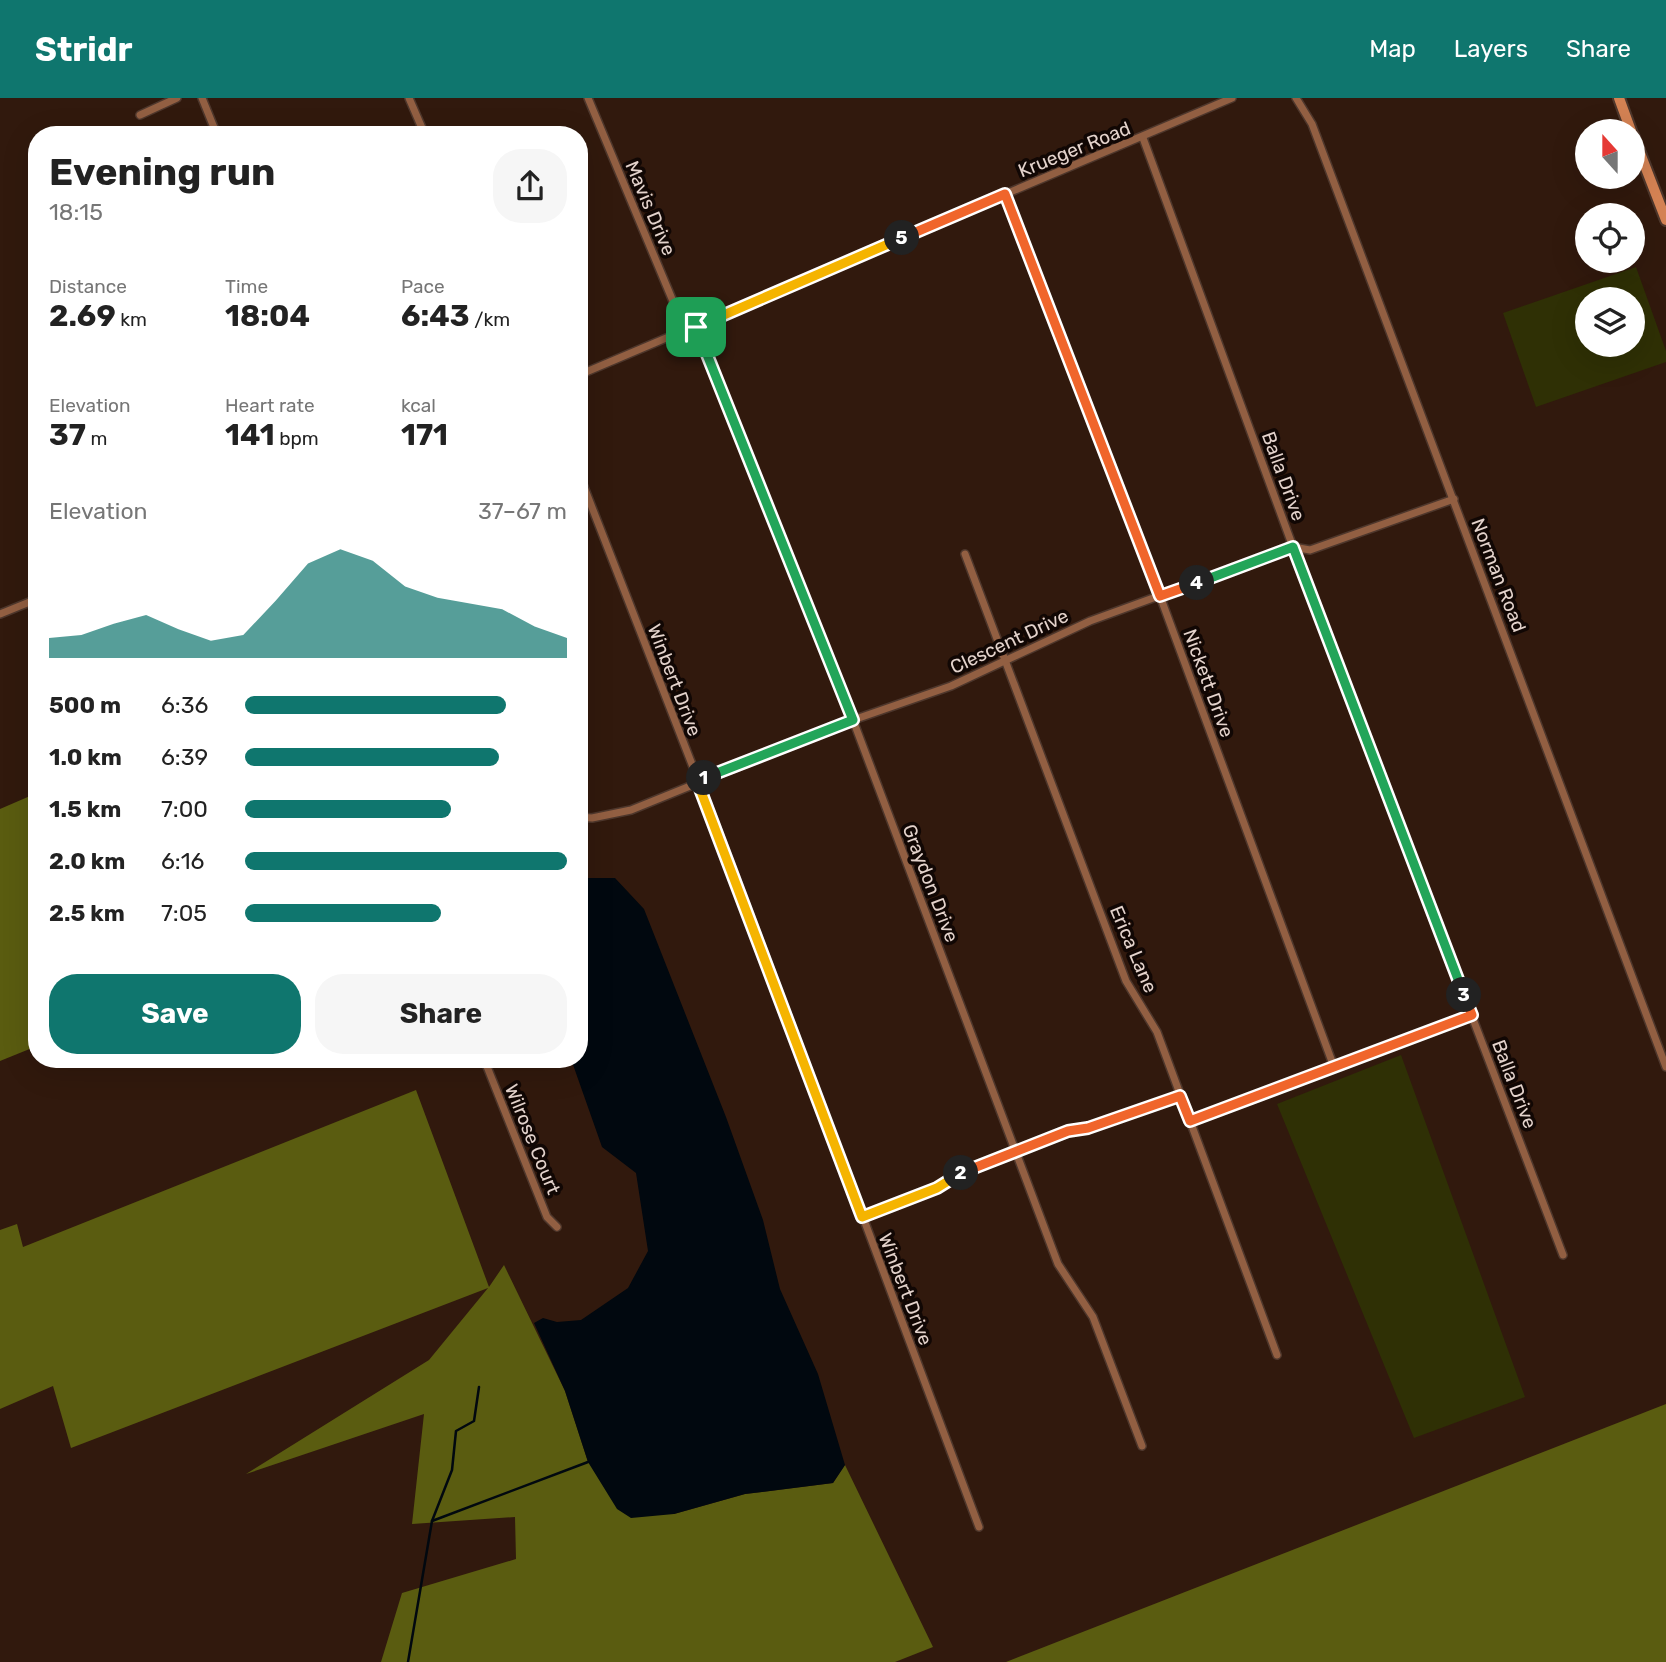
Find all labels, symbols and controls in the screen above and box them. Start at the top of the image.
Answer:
text: Stridr [35,30,133,69]
text: Map [1369,35,1416,63]
text: Layers [1454,35,1528,63]
text: Share [1566,35,1631,63]
street label: Krueger Road [1015,116,1134,182]
north arrow [1575,119,1645,189]
map controls [1575,119,1645,357]
text: Evening run [49,149,275,195]
button: share [493,149,567,223]
street label: Mavis Drive [620,157,681,259]
text: 18:15 [49,198,103,226]
button: locate [1575,203,1645,273]
pin: 5 [884,220,920,256]
text: 5 [895,226,908,249]
text: Distance [49,275,127,298]
text: Time [225,275,268,298]
text: Pace [401,275,445,298]
button: layers [1575,287,1645,357]
pin [666,297,726,357]
text: 2.69 [49,298,116,334]
text: 18:04 [225,298,310,334]
text: 6:43 [401,298,470,334]
text: km [116,308,147,331]
text: /km [470,308,510,331]
icon: arrive [677,308,715,346]
text: Elevation [49,394,130,417]
text: Heart rate [225,394,315,417]
text: kcal [401,394,436,417]
text: 37 [49,417,86,453]
text: 141 [225,417,275,453]
text: 171 [401,417,448,453]
text: m [86,427,108,450]
text: bpm [275,427,319,450]
street label: Balla Drive [1257,428,1310,524]
text: Elevation [49,497,148,525]
text: 37–67 m [478,497,567,525]
street label: Norman Road [1466,515,1531,635]
pin: 4 [1180,566,1214,601]
text: 4 [1190,571,1203,594]
street label: Clescent Drive [946,604,1072,679]
street label: Winbert Drive [643,621,706,740]
street label: Nickett Drive [1178,626,1239,740]
text: 500 m [49,691,121,719]
text: 6:36 [161,691,208,719]
text: 1.0 km [49,743,122,771]
text: 6:39 [161,743,208,771]
pin: 1 [686,760,722,796]
text: 1 [699,766,708,789]
text: 1.5 km [49,795,121,823]
text: 7:00 [161,795,208,823]
street label: Graydon Drive [897,821,964,945]
text: 2.0 km [49,847,125,875]
text: 6:16 [161,847,204,875]
text: 2.5 km [49,899,125,927]
text: 7:05 [161,899,207,927]
street label: Erica Lane [1105,902,1162,996]
button: Save [49,974,301,1054]
button: Share [315,974,567,1054]
pin: 3 [1446,978,1482,1012]
text: 3 [1457,983,1470,1006]
street label: Balla Drive [1487,1037,1542,1132]
street label: Wilrose Court [500,1081,565,1198]
pin: 2 [944,1156,978,1190]
text: 2 [954,1161,967,1184]
street label: Winbert Drive [874,1230,937,1349]

